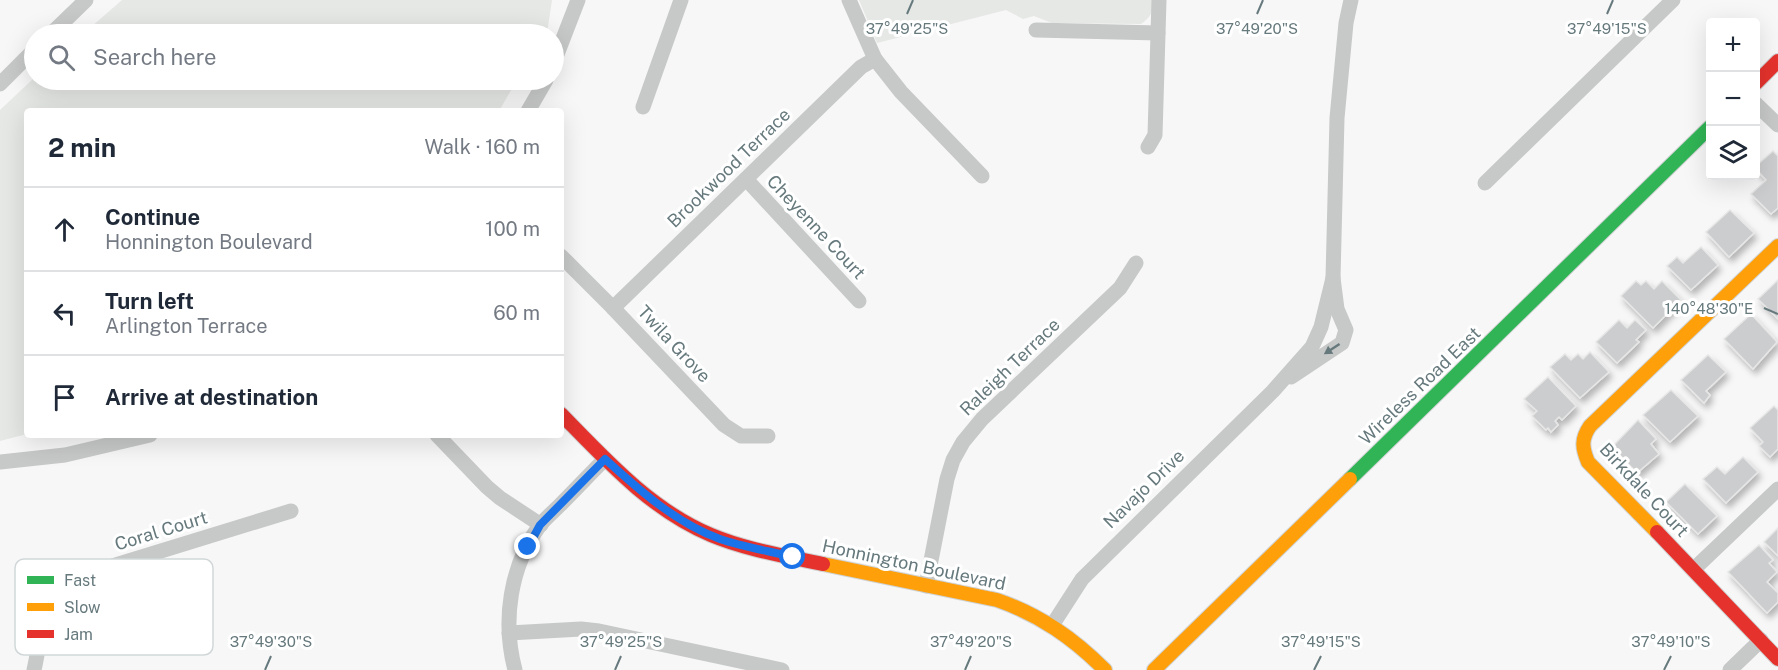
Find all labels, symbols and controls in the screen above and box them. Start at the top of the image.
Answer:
map controls [1706,18,1760,180]
button: + [1706,18,1760,72]
text: 37°49'25"S [866,20,948,37]
text: 37°49'20"S [1216,20,1298,37]
text: 37°49'15"S [1567,20,1647,37]
search box [24,24,564,90]
icon: search [45,41,78,74]
text: Search here [93,44,217,70]
button: − [1706,72,1760,126]
street label: Brookwood Terrace [663,104,794,232]
button: layers [1706,126,1760,180]
text: 2 min [48,132,116,163]
text: Walk · 160 m [425,135,540,159]
street label: Cheyenne Court [763,170,870,283]
text: Continue [105,204,200,230]
icon: ahead [48,213,81,246]
text: 100 m [485,217,540,241]
text: Honnington Boulevard [105,230,313,254]
text: Turn left [105,288,194,314]
icon: left [48,297,81,330]
text: 140°48'30"E [1665,300,1753,317]
text: 60 m [493,301,540,325]
street label: Twila Grove [633,301,715,386]
text: Arlington Terrace [105,314,268,338]
street label: Raleigh Terrace [955,314,1064,420]
street label: Wireless Road East [1355,322,1485,449]
one-way arrow [1323,344,1340,355]
icon: arrive [48,381,81,414]
text: Arrive at destination [105,384,318,410]
street label: Birkdale Court [1596,438,1693,541]
street label: Navajo Drive [1099,445,1188,532]
street label: Coral Court [112,506,210,555]
route end [514,533,540,559]
street label: Honnington Boulevard [821,535,1008,594]
route start [779,543,805,569]
legend [15,559,213,655]
text: Fast [64,571,96,590]
text: Slow [64,598,101,617]
text: Jam [64,625,93,644]
text: 37°49'30"S [230,633,312,650]
text: 37°49'25"S [580,633,662,650]
text: 37°49'20"S [930,633,1012,650]
text: 37°49'15"S [1281,633,1361,650]
text: 37°49'10"S [1631,633,1711,650]

